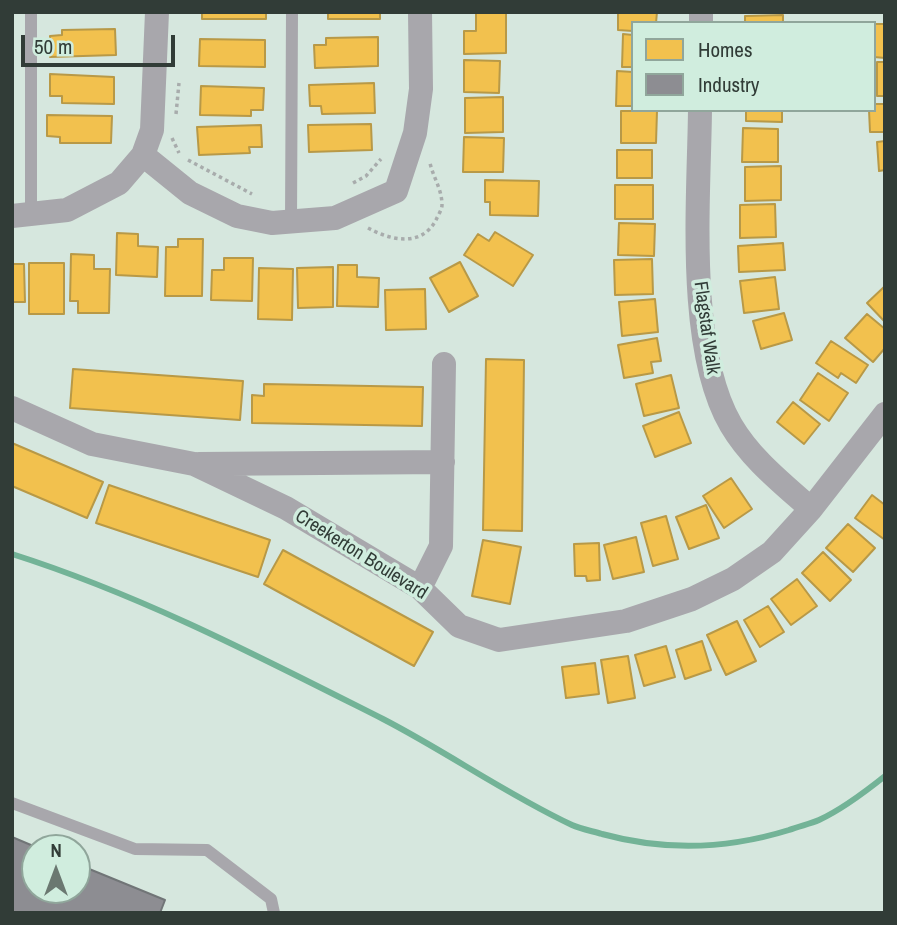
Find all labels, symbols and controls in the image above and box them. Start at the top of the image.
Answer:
scale bar [24,21,178,65]
legend [631,21,876,112]
text: 50 m [34,32,72,61]
text: Homes [698,35,753,64]
text: Industry [698,70,759,99]
street label: Flagstaf Walk [688,280,724,376]
street label: Creekerton Boulevard [291,505,431,605]
north arrow [21,834,91,904]
text: N [50,837,62,863]

